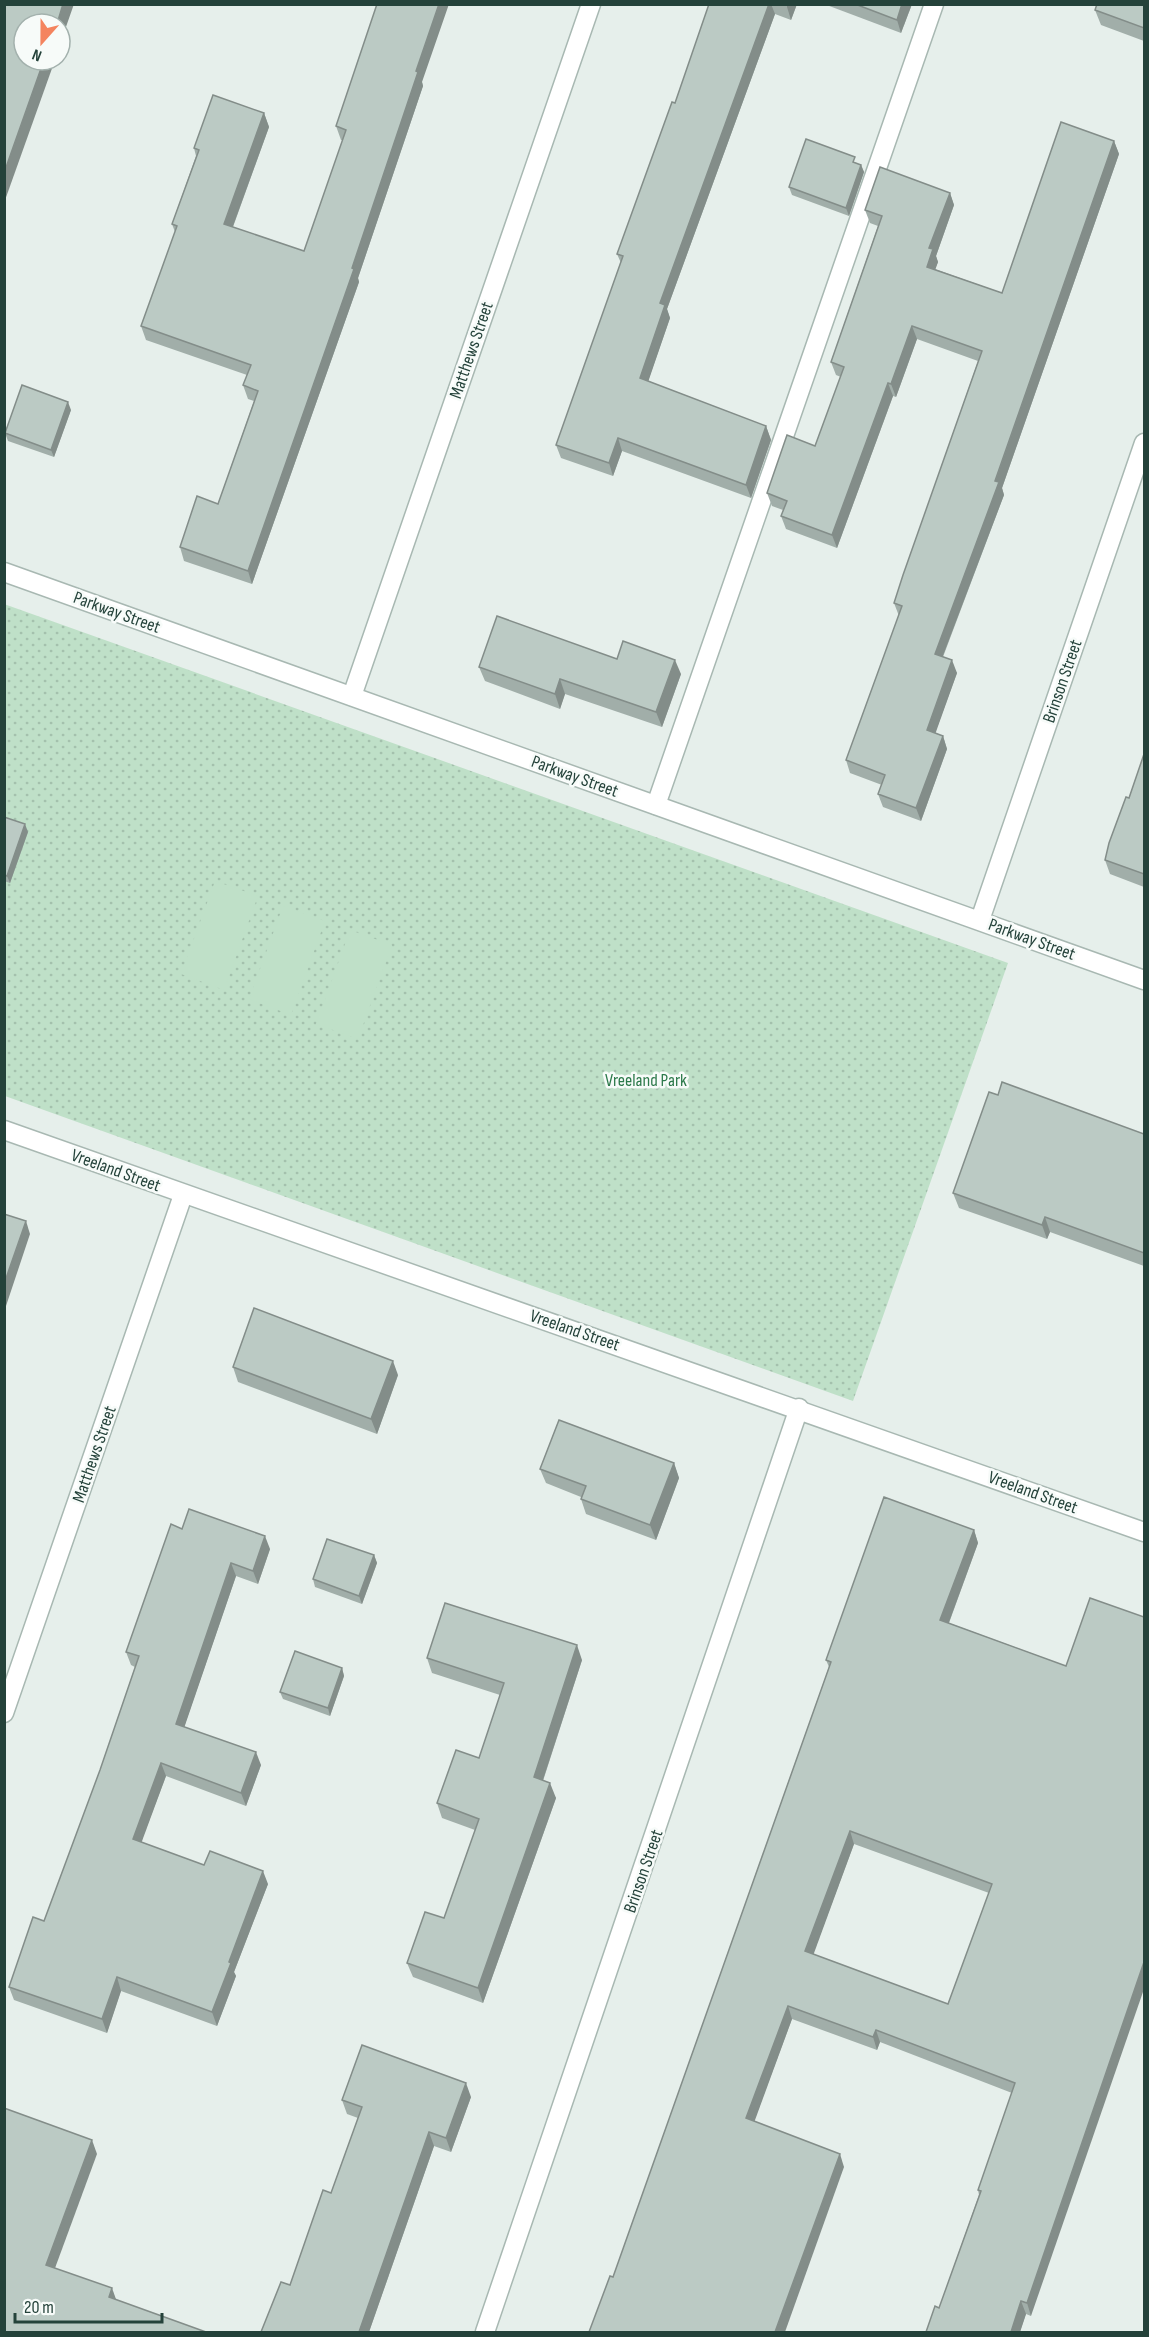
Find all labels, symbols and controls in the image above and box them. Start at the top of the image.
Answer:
north arrow [12,12,72,72]
text: N [30,44,45,65]
street label: Matthews Street [445,299,498,401]
street label: Parkway Street [71,587,164,638]
street label: Brinson Street [1038,636,1087,726]
street label: Parkway Street [529,751,622,802]
street label: Parkway Street [986,914,1079,965]
park label: Vreeland Park [605,1070,687,1091]
street label: Vreeland Street [68,1145,164,1197]
street label: Vreeland Street [527,1305,623,1356]
street label: Matthews Street [68,1403,121,1505]
street label: Vreeland Street [985,1467,1081,1519]
street label: Brinson Street [619,1826,668,1916]
scale bar [15,2286,162,2324]
text: 20 m [24,2297,54,2318]

